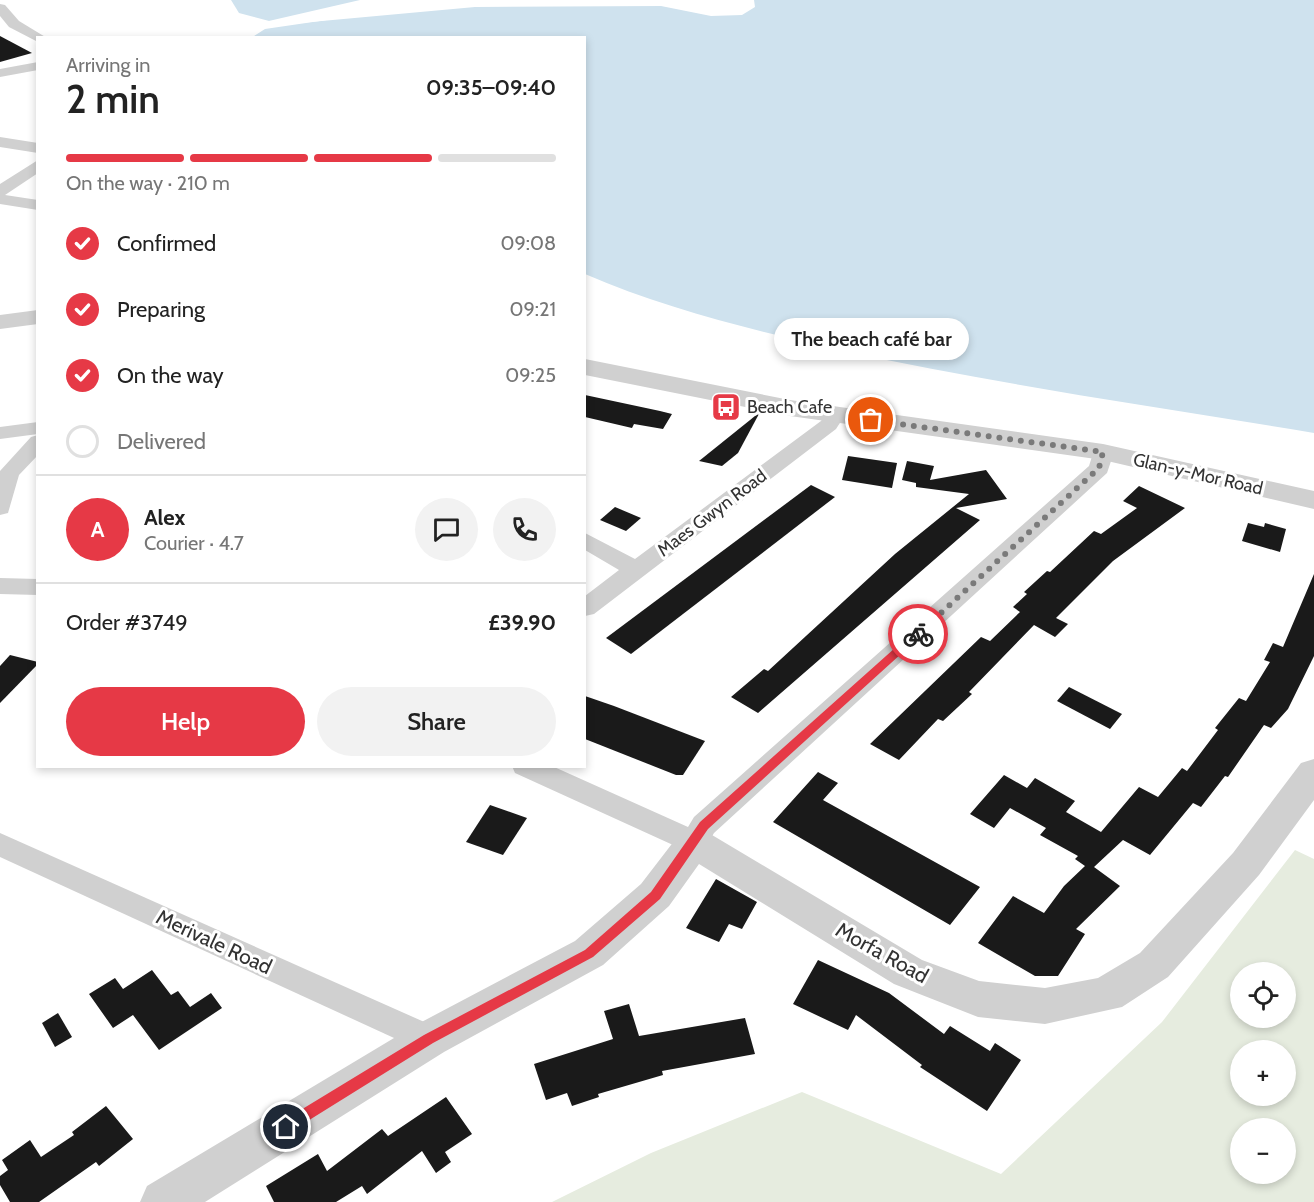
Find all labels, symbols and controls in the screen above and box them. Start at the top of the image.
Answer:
text: Arriving in [66,53,150,77]
text: 09:35–09:40 [426,74,556,101]
text: 2 min [66,75,160,123]
text: On the way · 210 m [66,171,230,195]
icon: check [66,227,99,260]
text: Confirmed [117,230,216,257]
text: 09:08 [500,231,556,255]
icon: check [66,293,99,326]
text: Preparing [117,296,205,323]
text: 09:21 [510,297,556,321]
callout: The beach café bar [774,318,968,360]
text: The beach café bar [791,327,952,351]
icon: check [66,359,99,392]
text: On the way [117,362,224,389]
text: 09:25 [505,363,556,387]
bus stop icon: Beach Cafe [710,391,742,423]
pin [845,394,896,445]
place label: Beach Cafe [747,396,832,418]
icon: bag [854,403,887,436]
text: Delivered [117,428,206,455]
street label: Glan-y-Mor Road [1131,448,1265,500]
street label: Maes Gwyn Road [653,465,771,561]
button: chat [415,498,478,561]
button: phone [493,498,556,561]
text: Alex [144,504,185,531]
text: A [91,516,104,543]
text: Courier · 4.7 [144,531,244,555]
courier [888,604,948,664]
text: Order #3749 [66,609,188,636]
text: £39.90 [488,609,556,636]
icon: bike [902,618,935,651]
button: Help [66,687,305,756]
button: Share [317,687,556,756]
street label: Merivale Road [152,904,276,979]
street label: Morfa Road [831,917,933,988]
map controls [1230,962,1296,1184]
button: locate [1230,962,1296,1028]
button: + [1230,1040,1296,1106]
pin [260,1101,311,1152]
icon: home [269,1110,302,1143]
button: − [1230,1118,1296,1184]

